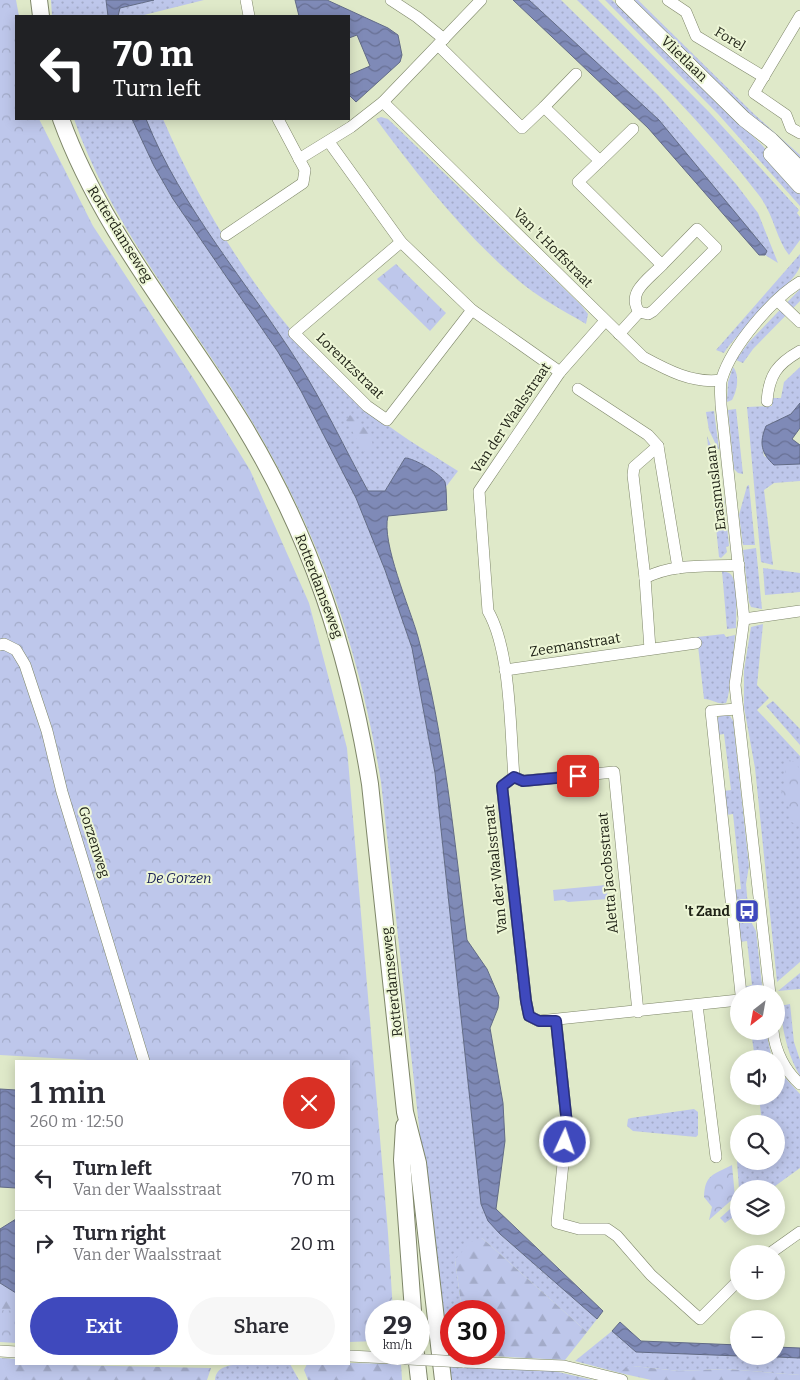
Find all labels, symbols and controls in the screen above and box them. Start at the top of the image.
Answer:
street label: Forel [712,23,748,55]
text: 70 m [113,33,193,75]
street label: Vlietlaan [657,33,711,85]
icon: left [30,35,95,100]
text: Turn left [113,75,201,102]
street label: Rotterdamseweg [84,183,156,285]
street label: Van 't Hoffstraat [510,205,596,291]
street label: Lorentzstraat [313,329,387,403]
street label: Van der Waalsstraat [468,359,554,477]
street label: Erasmuslaan [702,444,730,531]
street label: Rotterdamseweg [291,532,347,641]
street label: Zeemanstraat [528,629,622,661]
pin [557,755,599,797]
icon: arrive [564,762,592,790]
street label: Gorzenweg [75,804,114,880]
street label: Van der Waalsstraat [481,804,511,934]
street label: Aletta Jacobsstraat [594,812,622,934]
park label: De Gorzen [146,870,212,887]
bus stop icon: 't Zand [734,898,760,924]
place label: 't Zand [684,903,731,920]
street label: Rotterdamseweg [378,926,406,1038]
north arrow [730,985,785,1040]
map controls [730,985,785,1365]
button: sound [730,1050,785,1105]
text: 1 min [30,1075,105,1111]
button: close [283,1077,335,1129]
text: 260 m · 12:50 [30,1112,124,1131]
position arrow [538,1115,590,1167]
button: search [730,1115,785,1170]
text: Turn left [73,1157,152,1180]
icon: left [30,1164,58,1192]
text: 70 m [292,1167,335,1190]
text: Van der Waalsstraat [73,1180,221,1199]
button: layers [730,1180,785,1235]
text: Turn right [73,1222,166,1245]
icon: right [30,1229,58,1257]
text: 20 m [291,1232,335,1255]
text: Van der Waalsstraat [73,1245,221,1264]
button: + [730,1245,785,1300]
button: Exit [30,1297,178,1355]
button: Share [188,1297,335,1355]
speed limit sign: 30 [440,1300,505,1365]
button: − [730,1310,785,1365]
text: 29 [383,1311,412,1341]
text: km/h [383,1338,412,1352]

